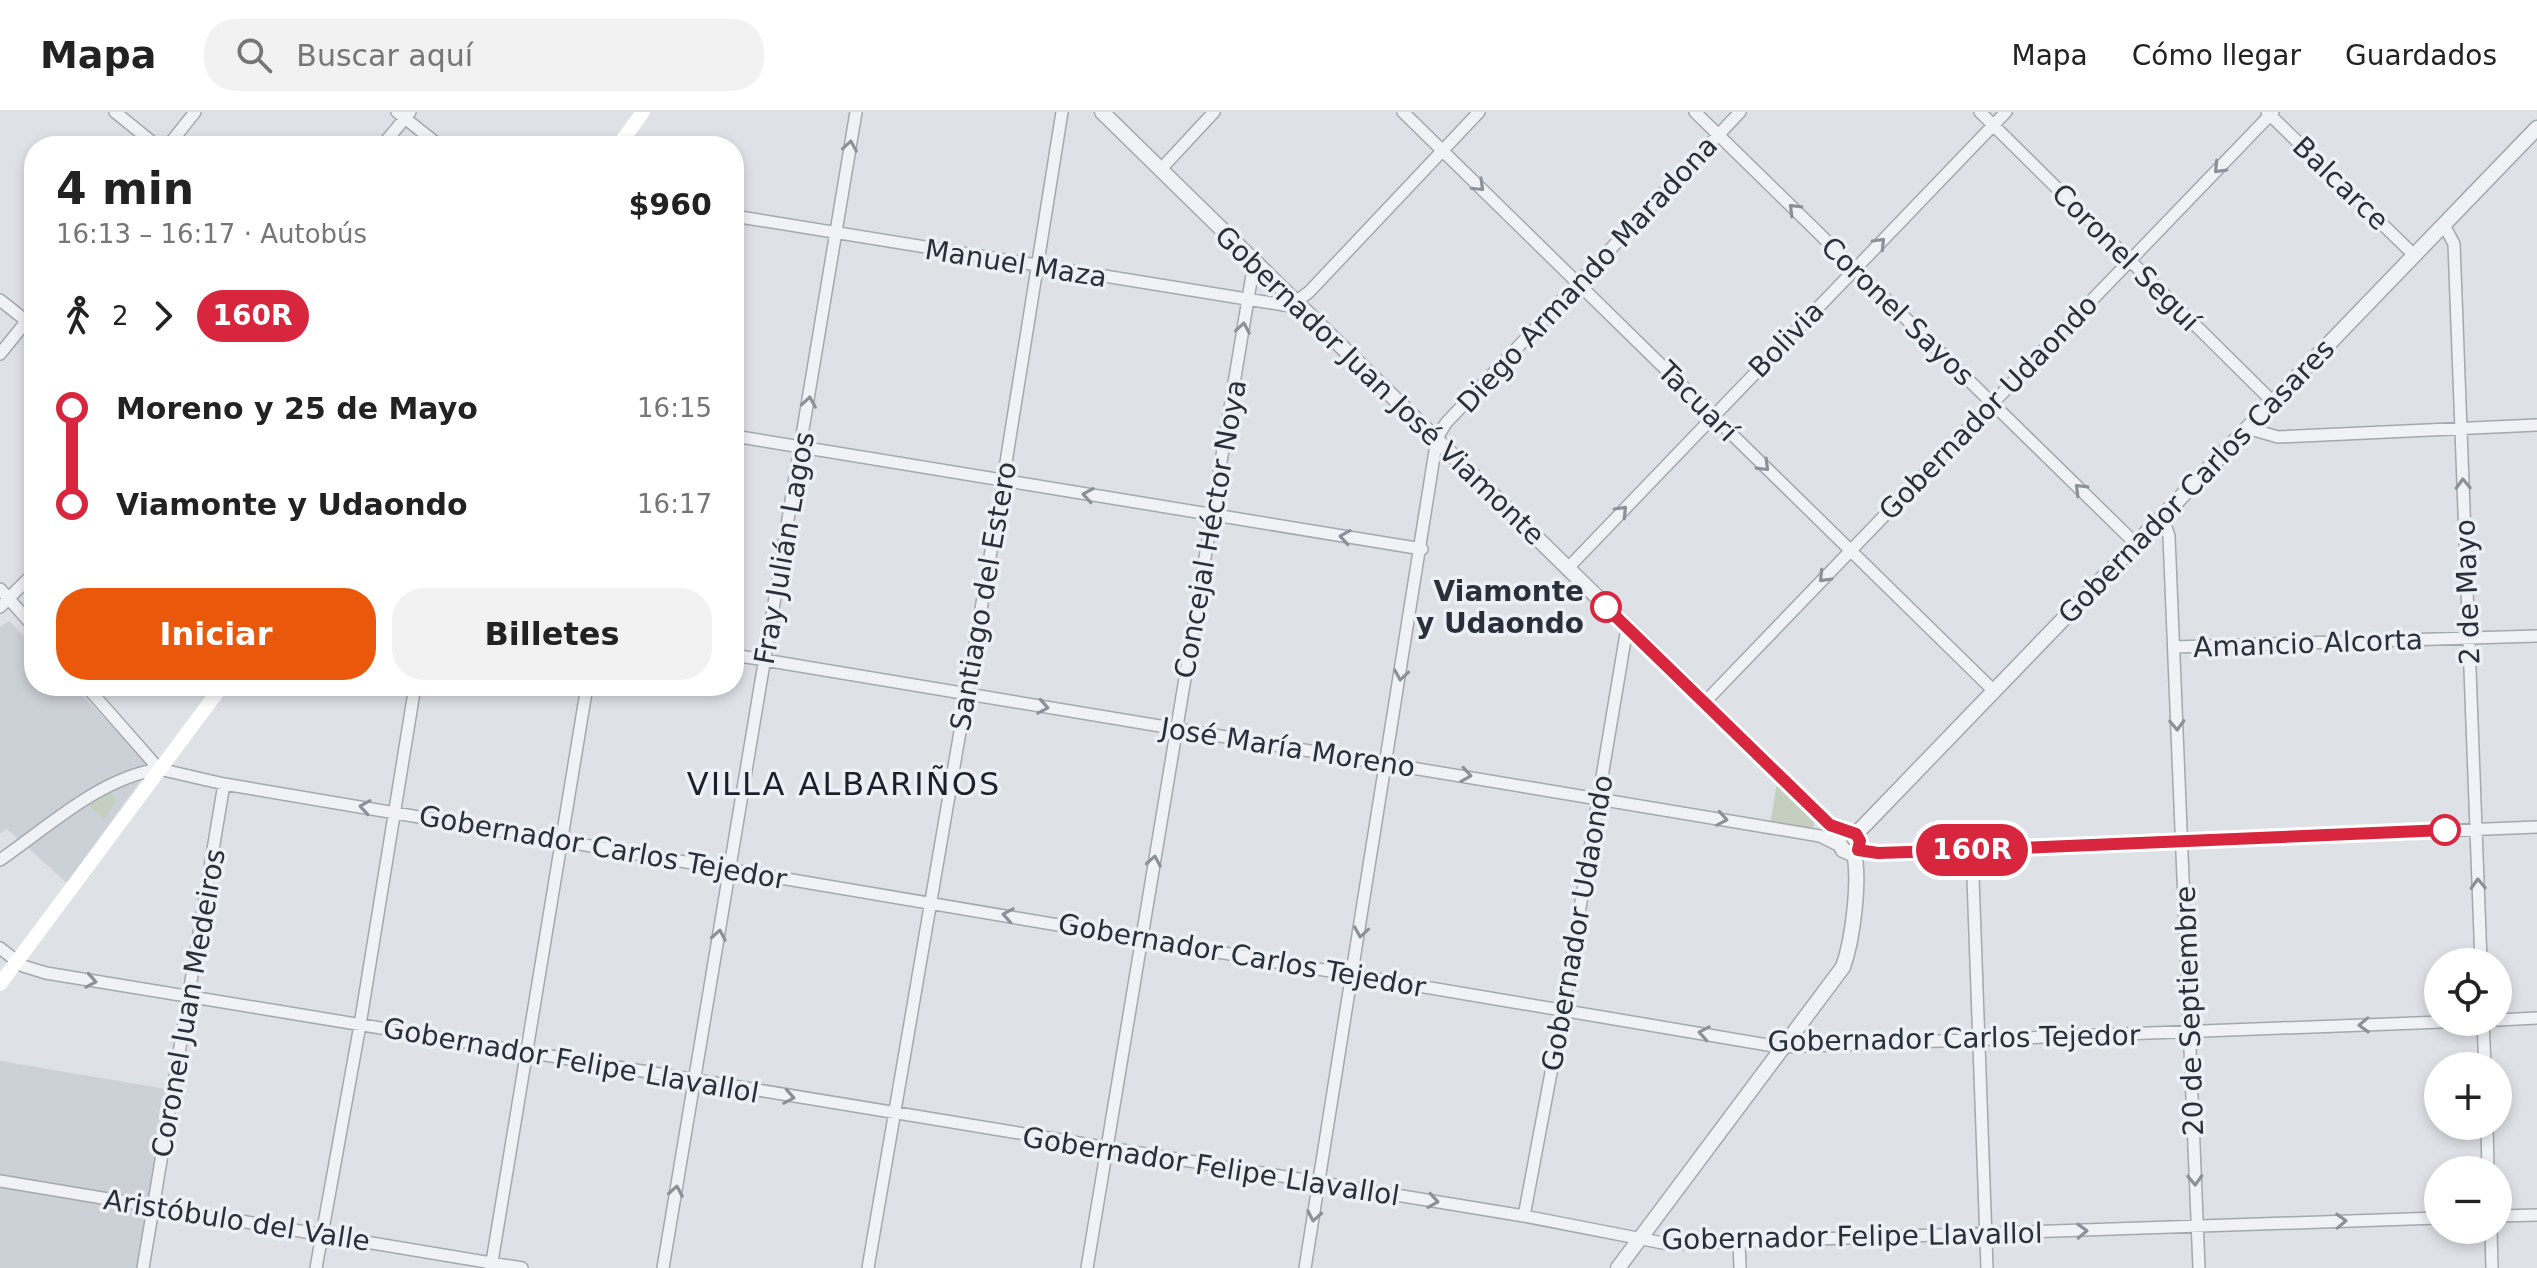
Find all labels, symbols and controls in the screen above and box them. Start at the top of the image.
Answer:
search box [204,19,764,91]
text: Mapa [40,33,156,77]
icon: search [232,33,276,77]
text: Buscar aquí [296,38,473,73]
text: Mapa [2011,39,2088,72]
text: Cómo llegar [2132,39,2301,72]
text: Guardados [2345,39,2497,72]
street label: Diego Armando Maradona [1450,129,1724,420]
street label: Balcarce [2286,130,2395,237]
one-way arrow [841,139,858,152]
one-way arrow [2213,159,2228,173]
text: 4 min [56,163,194,214]
one-way arrow [1470,177,1484,191]
street label: Coronel Seguí [2045,177,2207,339]
text: $960 [629,187,712,222]
one-way arrow [1789,204,1803,218]
text: 16:13 – 16:17 · Autobús [56,219,367,249]
street label: Gobernador Juan José Viamonte [1208,219,1551,552]
street label: Coronel Sayos [1814,230,1981,393]
street label: Manuel Maza [923,233,1109,294]
one-way arrow [1870,238,1885,252]
street label: Gobernador Udaondo [1872,288,2105,527]
icon: walk [56,294,100,338]
icon: forward [141,294,185,338]
street label: Bolivia [1742,294,1831,384]
text: 160R [213,299,293,332]
text: 2 [112,301,129,331]
one-way arrow [1234,322,1251,335]
street label: Gobernador Carlos Casares [2052,332,2341,631]
street label: Tacuarí [1650,354,1745,449]
street label: Concejal Héctor Noya [1168,377,1253,681]
text: Moreno y 25 de Mayo [116,391,478,426]
text: 16:15 [637,393,712,423]
one-way arrow [800,395,817,409]
street label: Fray Julián Lagos [748,429,821,667]
one-way arrow [1755,457,1769,471]
street label: Santiago del Estero [944,459,1023,733]
one-way arrow [2454,477,2471,490]
one-way arrow [2075,484,2089,498]
text: Viamonte y Udaondo [116,487,468,522]
one-way arrow [1081,487,1095,504]
text: 16:17 [637,489,712,519]
one-way arrow [1613,506,1627,520]
street label: 2 de Mayo [2448,519,2487,665]
one-way arrow [1338,529,1352,546]
one-way arrow [1819,568,1833,582]
place label: Viamonte y Udaondo [1416,575,1584,640]
button: Iniciar [56,588,376,680]
button: Billetes [392,588,712,680]
marker: Viamonte y Udaondo [1591,592,1621,622]
street label: Amancio Alcorta [2193,623,2423,664]
one-way arrow [1393,668,1410,682]
one-way arrow [1036,697,1050,714]
street label: José María Moreno [1156,711,1417,784]
one-way arrow [2169,719,2186,732]
district label: VILLA ALBARIÑOS [687,765,1001,803]
one-way arrow [1459,766,1472,783]
street label: Gobernador Udaondo [1535,772,1620,1074]
one-way arrow [359,799,372,816]
street label: Gobernador Carlos Tejedor [417,799,790,896]
one-way arrow [1715,809,1729,826]
unlabelled marker [2430,815,2460,845]
line badge: 160R [1916,824,2028,876]
text: 160R [1932,833,2012,866]
street label: Coronel Juan Medeiros [145,846,232,1160]
one-way arrow [1144,854,1161,868]
one-way arrow [2469,877,2486,890]
street label: 20 de Septiembre [2169,885,2210,1137]
street label: Gobernador Carlos Tejedor [1056,907,1429,1004]
one-way arrow [1002,908,1015,925]
one-way arrow [1353,925,1370,938]
one-way arrow [710,928,727,942]
map controls [2424,948,2512,1244]
button: locate [2424,948,2512,1036]
one-way arrow [84,971,98,988]
street label: Gobernador Felipe Llavallol [380,1011,761,1110]
one-way arrow [2357,1016,2370,1033]
street label: Gobernador Carlos Tejedor [1767,1019,2141,1058]
one-way arrow [1697,1026,1710,1043]
button: + [2424,1052,2512,1140]
one-way arrow [783,1087,796,1104]
street label: Gobernador Felipe Llavallol [1020,1120,1402,1213]
button: − [2424,1156,2512,1244]
one-way arrow [2187,1174,2204,1187]
street label: Aristóbulo del Valle [101,1183,372,1258]
one-way arrow [666,1184,683,1198]
one-way arrow [1426,1192,1440,1209]
one-way arrow [1306,1209,1323,1223]
one-way arrow [2335,1213,2348,1230]
street label: Gobernador Felipe Llavallol [1661,1217,2043,1256]
one-way arrow [2076,1222,2089,1239]

